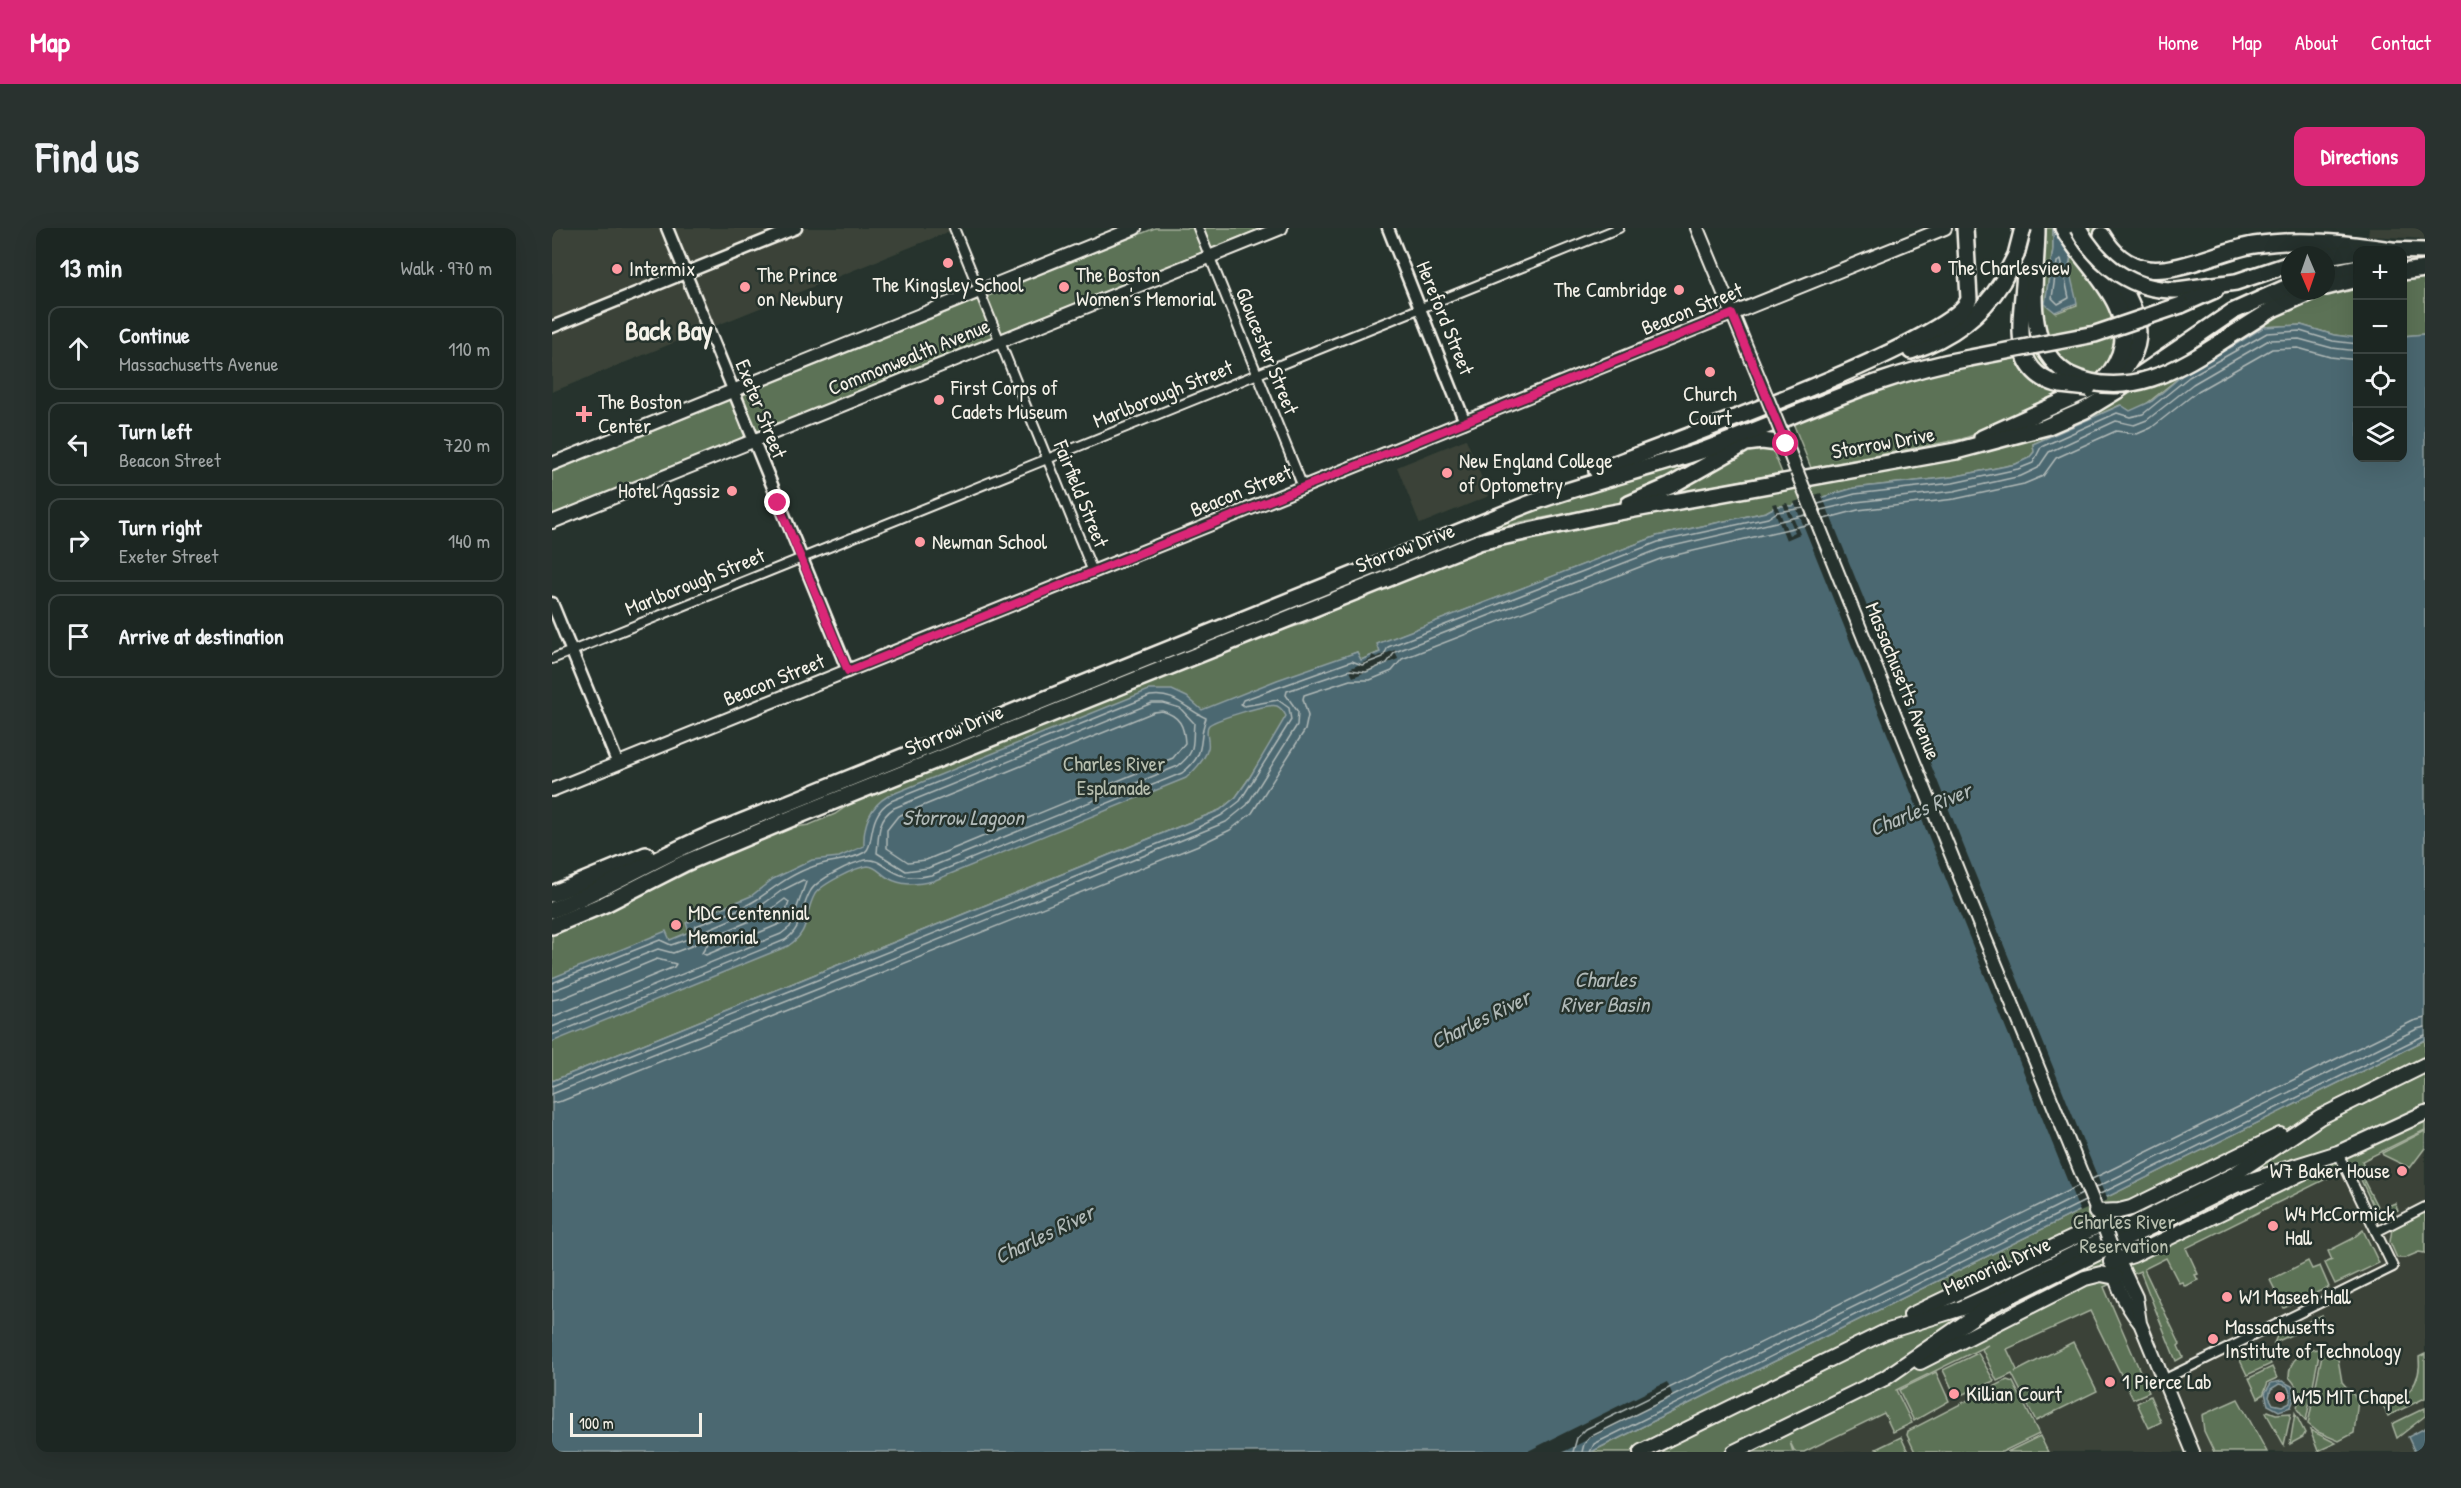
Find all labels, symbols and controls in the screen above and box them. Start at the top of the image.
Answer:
text: Map [30,23,70,61]
text: Home [2158,28,2199,57]
text: Map [2232,28,2262,57]
text: About [2295,28,2338,57]
text: Contact [2371,28,2431,57]
button: Directions [2294,127,2425,186]
text: Find us [36,128,139,185]
north arrow [2281,246,2335,300]
map controls [2353,246,2407,462]
button: + [2353,246,2407,300]
text: 13 min [60,250,122,285]
place label: The Charlesview [1948,253,2070,282]
text: Walk · 970 m [401,254,492,281]
place label: Intermix [629,254,696,283]
marker: The Kingsley School [941,256,955,270]
street label: Hereford Street [1409,256,1482,380]
place label: The Prince on Newbury [757,260,843,313]
place label: The Boston Women's Memorial [1076,260,1217,313]
marker: The Charlesview [1929,261,1943,275]
marker: Intermix [610,262,624,276]
place label: The Kingsley School [872,270,1024,299]
place label: The Cambridge [1554,275,1667,304]
street label: Beacon Street [1637,275,1748,342]
marker: The Prince on Newbury [738,280,752,294]
marker: The Boston Women's Memorial [1057,280,1071,294]
street label: Gloucester Street [1229,283,1306,419]
marker: The Cambridge [1672,283,1686,297]
button: − [2353,300,2407,354]
street label: Commonwealth Avenue [823,311,994,402]
district label: Back Bay [625,312,714,350]
text: Continue [119,320,190,350]
icon: ahead [62,332,95,365]
text: 110 m [448,335,490,362]
text: Massachusetts Avenue [119,350,279,377]
street label: Marlborough Street [1089,352,1238,435]
button: locate [2353,354,2407,408]
street label: Exeter Street [728,355,795,463]
marker: Church Court [1703,365,1717,379]
place label: First Corps of Cadets Museum [950,373,1067,426]
place label: Church Court [1683,379,1737,432]
place label: The Boston Center [598,387,682,440]
marker: First Corps of Cadets Museum [932,393,946,407]
marker: The Boston Center [575,405,593,423]
button: layers [2353,408,2407,462]
text: Turn left [119,416,192,446]
street label: Storrow Drive [1829,419,1937,466]
icon: left [62,428,95,461]
route start [1772,430,1798,456]
text: 720 m [444,431,490,458]
street label: Fairfield Street [1046,435,1116,552]
text: Beacon Street [119,446,221,473]
place label: New England College of Optometry [1459,446,1613,499]
street label: Beacon Street [1186,457,1297,524]
marker: New England College of Optometry [1440,466,1454,480]
place label: Hotel Agassiz [618,476,720,505]
marker: Hotel Agassiz [725,484,739,498]
route end [764,489,790,515]
text: Turn right [119,512,202,542]
street label: Storrow Drive [1351,515,1459,580]
icon: right [62,524,95,557]
text: 140 m [448,527,490,554]
place label: Newman School [932,527,1048,556]
marker: Newman School [913,535,927,549]
street label: Marlborough Street [621,540,770,623]
text: Exeter Street [119,542,218,569]
street label: Massachusetts Avenue [1859,598,1948,764]
icon: arrive [62,620,95,653]
text: Arrive at destination [119,621,284,651]
street label: Beacon Street [719,646,830,713]
street label: Storrow Drive [900,697,1007,762]
park label: Charles River Esplanade [1063,749,1165,802]
water label: Charles River [1865,774,1978,843]
water label: Storrow Lagoon [902,802,1026,832]
place label: MDC Centennial Memorial [688,898,810,951]
marker: MDC Centennial Memorial [669,918,683,932]
water label: Charles River Basin [1560,964,1652,1019]
water label: Charles River [1425,981,1537,1056]
place label: W7 Baker House [2270,1156,2390,1185]
marker: W7 Baker House [2395,1164,2409,1178]
water label: Charles River [989,1196,1101,1271]
place label: W4 McCormick Hall [2285,1199,2395,1252]
park label: Charles River Reservation [2073,1207,2175,1260]
marker: W4 McCormick Hall [2266,1219,2280,1233]
street label: Memorial Drive [1939,1229,2055,1302]
place label: W1 Maseeh Hall [2239,1282,2352,1311]
marker: W1 Maseeh Hall [2220,1290,2234,1304]
place label: Massachusetts Institute of Technology [2225,1312,2402,1365]
marker: Massachusetts Institute of Technology [2206,1332,2220,1346]
place label: 1 Pierce Lab [2122,1367,2212,1396]
marker: 1 Pierce Lab [2103,1375,2117,1389]
place label: Killian Court [1966,1379,2062,1408]
place label: W15 MIT Chapel [2292,1382,2410,1411]
marker: Killian Court [1947,1387,1961,1401]
marker: W15 MIT Chapel [2273,1390,2287,1404]
scale bar [570,1410,702,1438]
text: 100 m [579,1412,614,1434]

